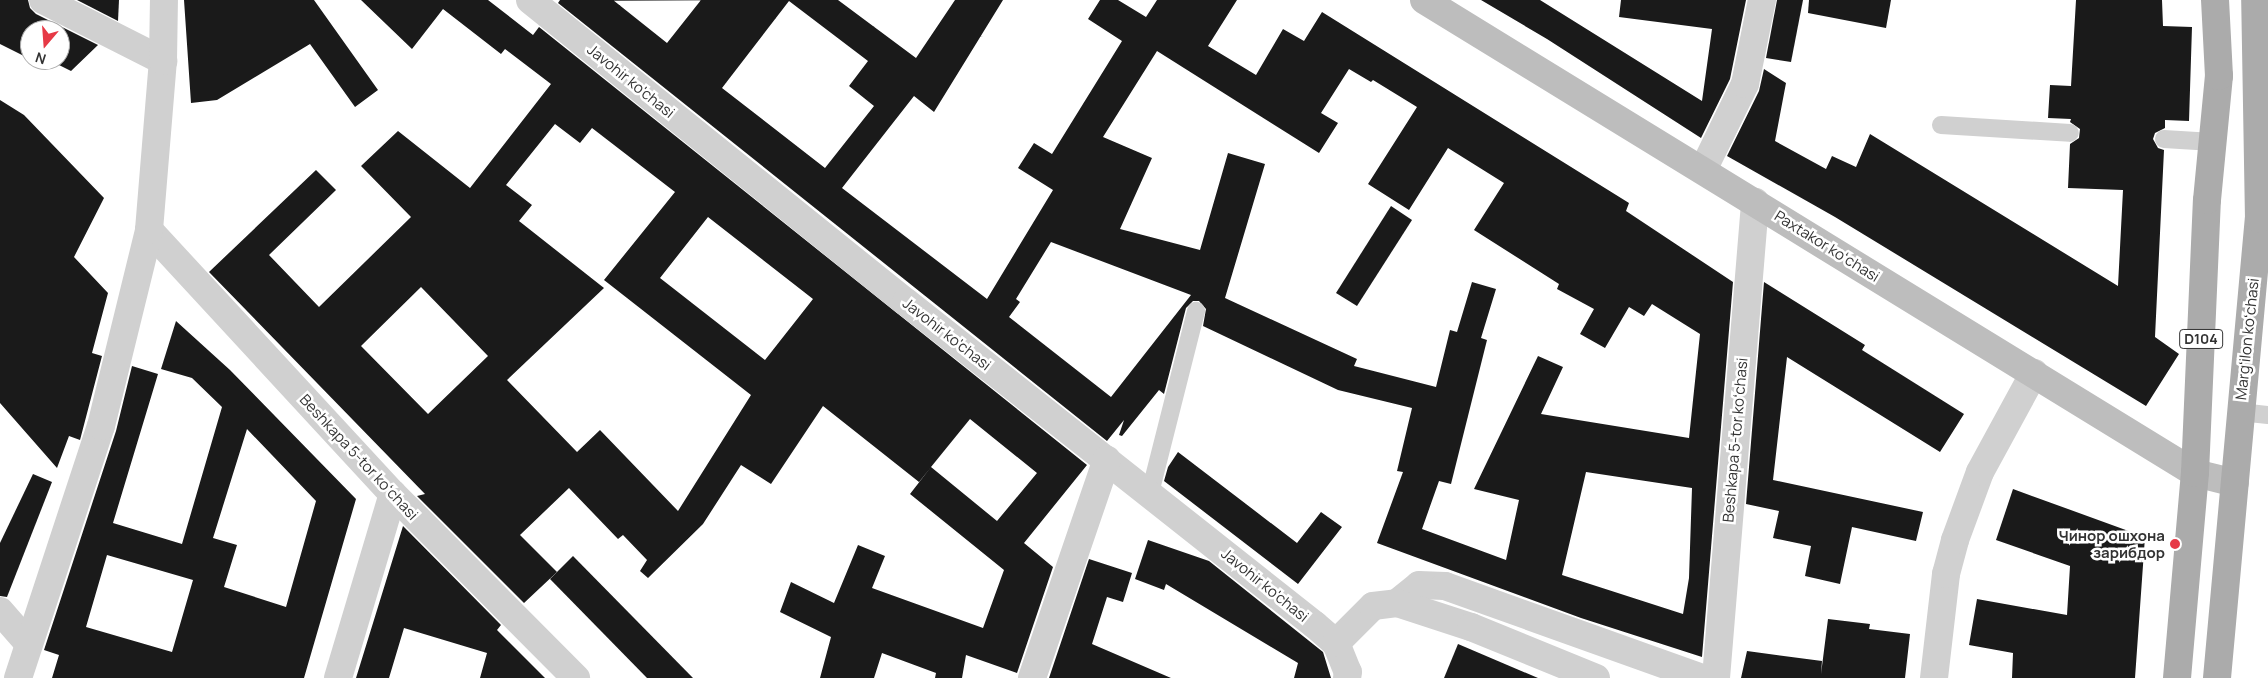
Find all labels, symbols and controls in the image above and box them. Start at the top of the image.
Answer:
north arrow [20,20,70,70]
street label: Javohir ko'chasi [584,40,678,122]
text: N [33,48,48,69]
street label: Paxtakor koʻchasi [1771,206,1883,286]
street label: Margʻilon koʻchasi [2232,277,2262,401]
street label: Javohir ko'chasi [899,294,995,374]
road number: D104 [2178,328,2224,350]
street label: Beshkapa 5-tor koʻchasi [1719,357,1751,523]
street label: Beshkapa 5-tor koʻchasi [296,390,422,524]
place label: Чинор ошхона зарибдор [2059,526,2165,561]
marker: Чинор ошхона зарибдор [2169,538,2181,550]
street label: Javohir ko'chasi [1218,544,1312,626]

